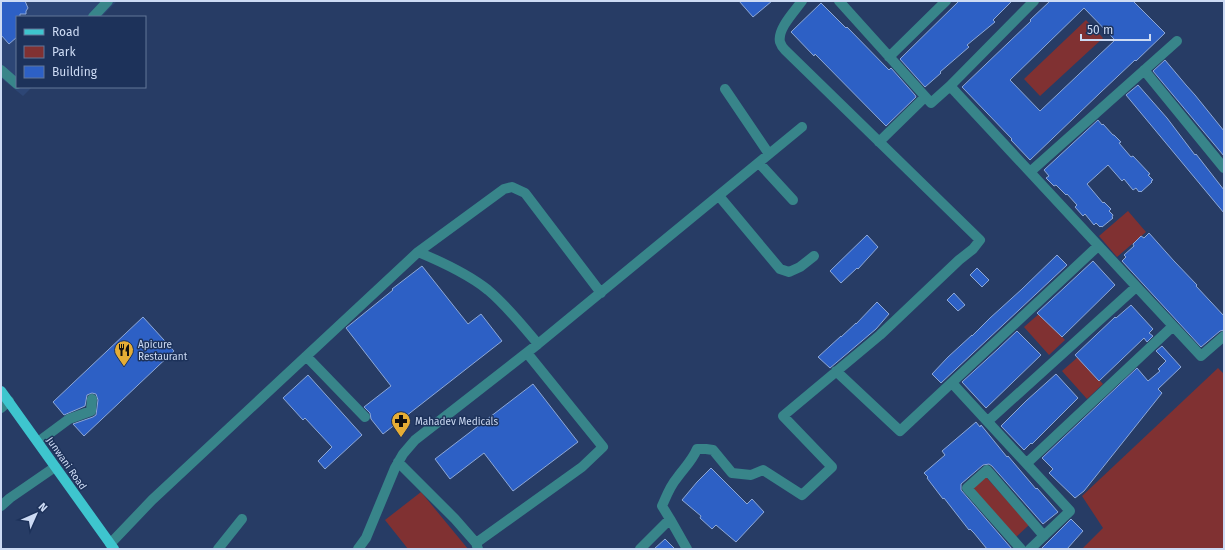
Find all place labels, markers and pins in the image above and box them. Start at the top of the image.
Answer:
restaurant icon: Apicure Restaurant [113,339,135,367]
place label: Apicure Restaurant [138,339,188,363]
pharmacy icon: Mahadev Medicals [390,410,412,438]
place label: Mahadev Medicals [415,416,498,428]

